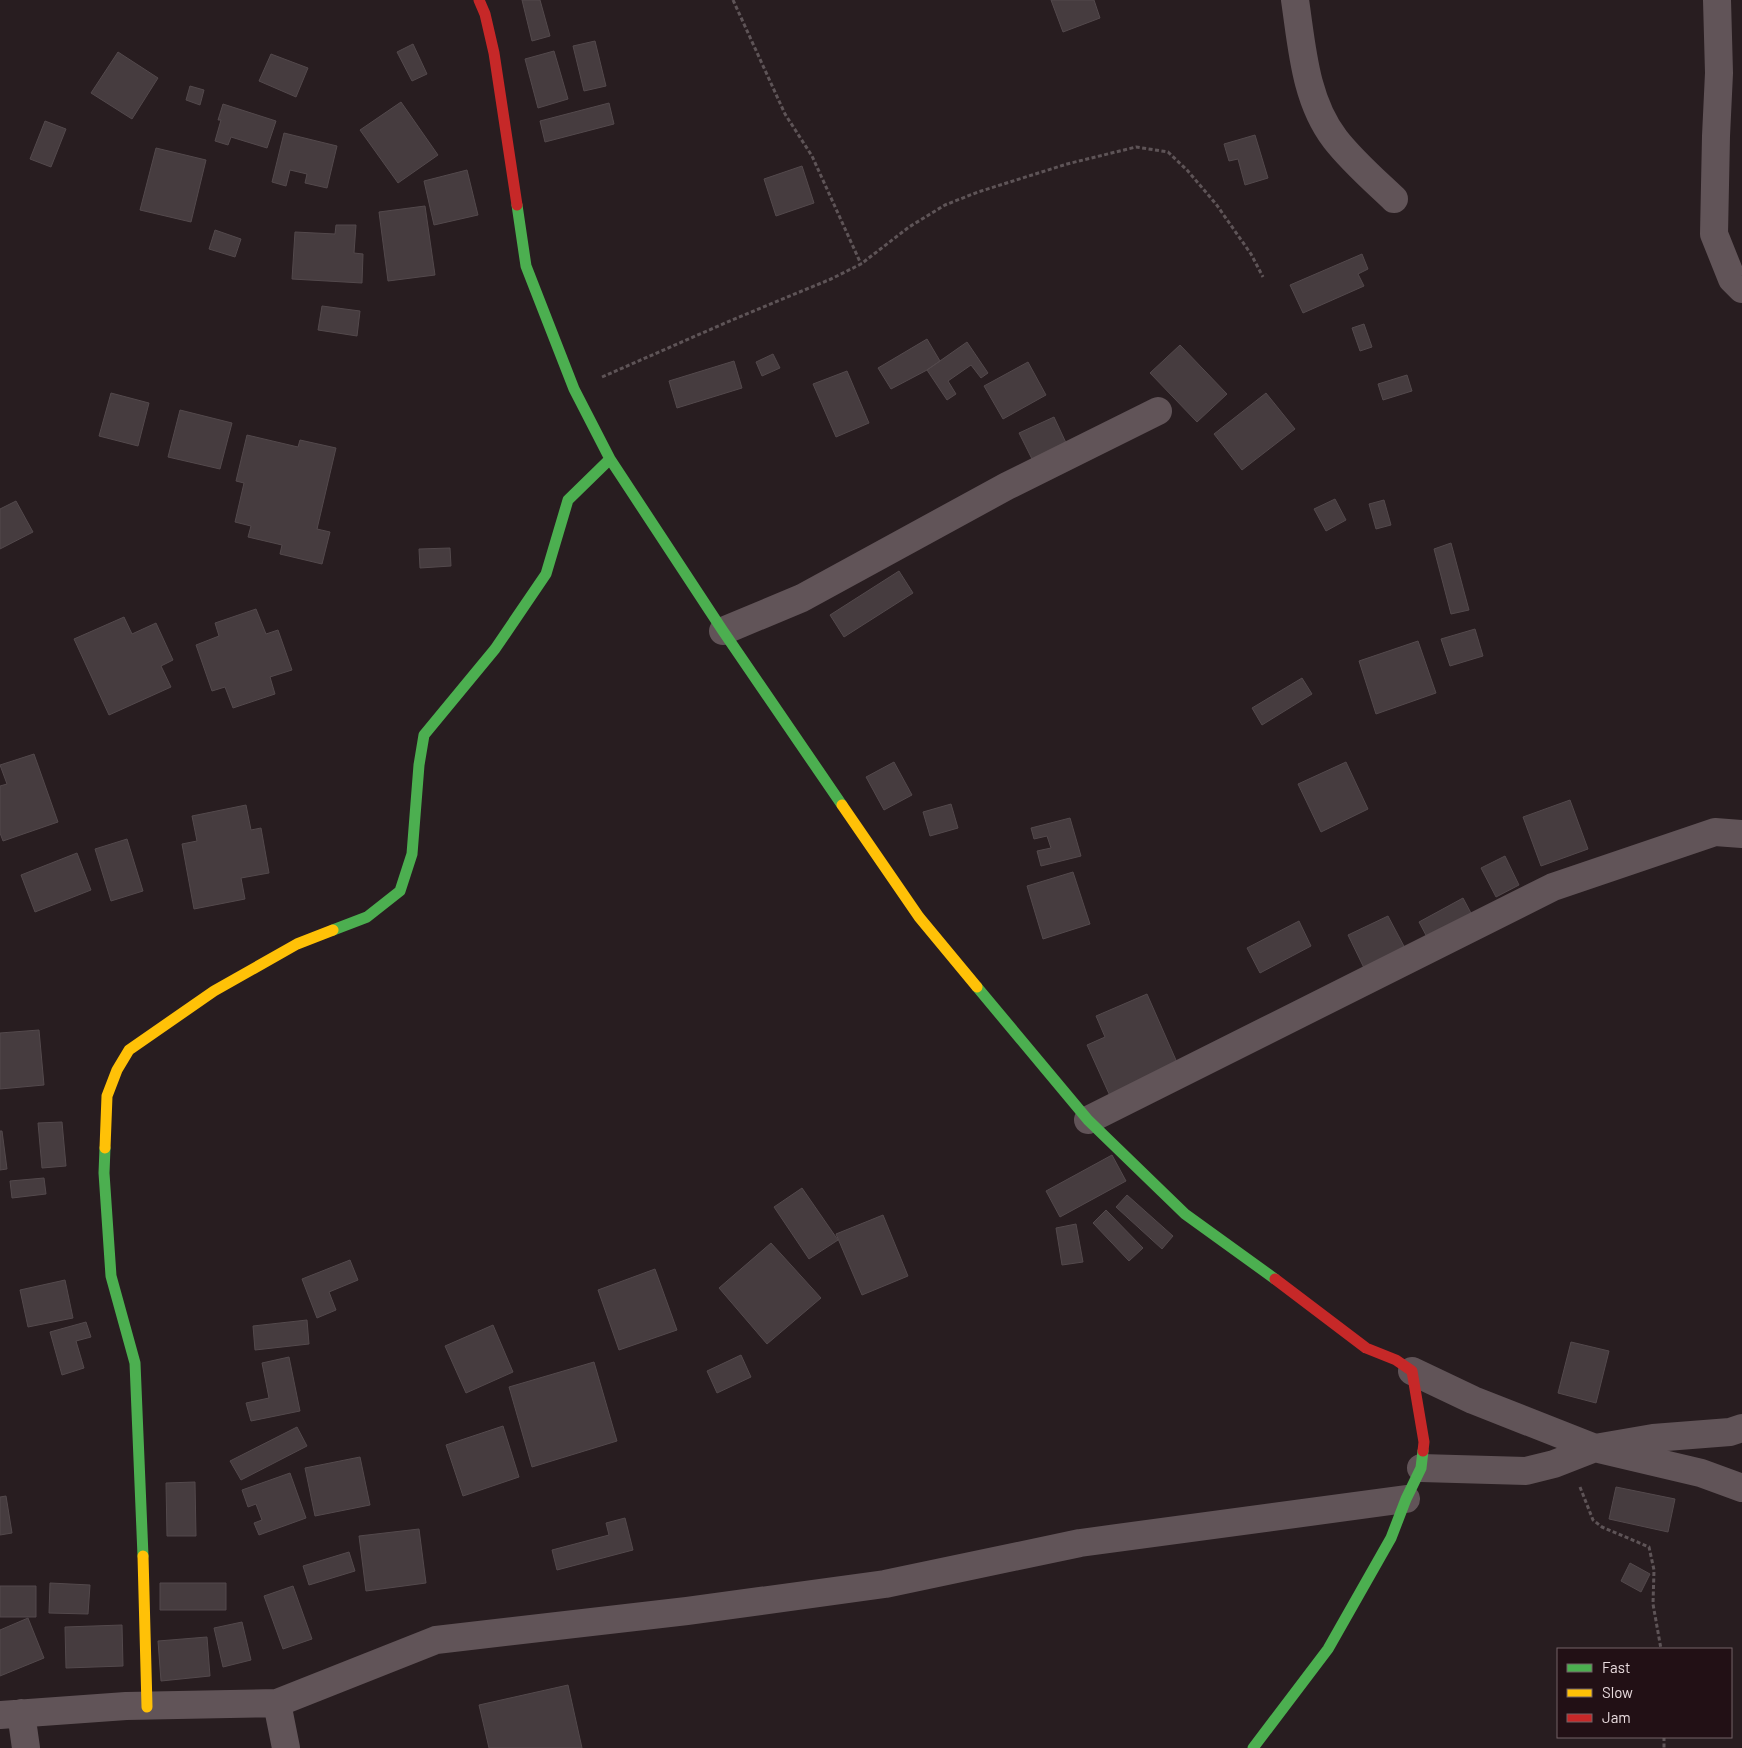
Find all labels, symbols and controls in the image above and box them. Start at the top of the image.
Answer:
legend [1557,1648,1732,1738]
text: Fast [1602,1658,1630,1676]
text: Slow [1602,1683,1633,1701]
text: Jam [1602,1708,1631,1726]

